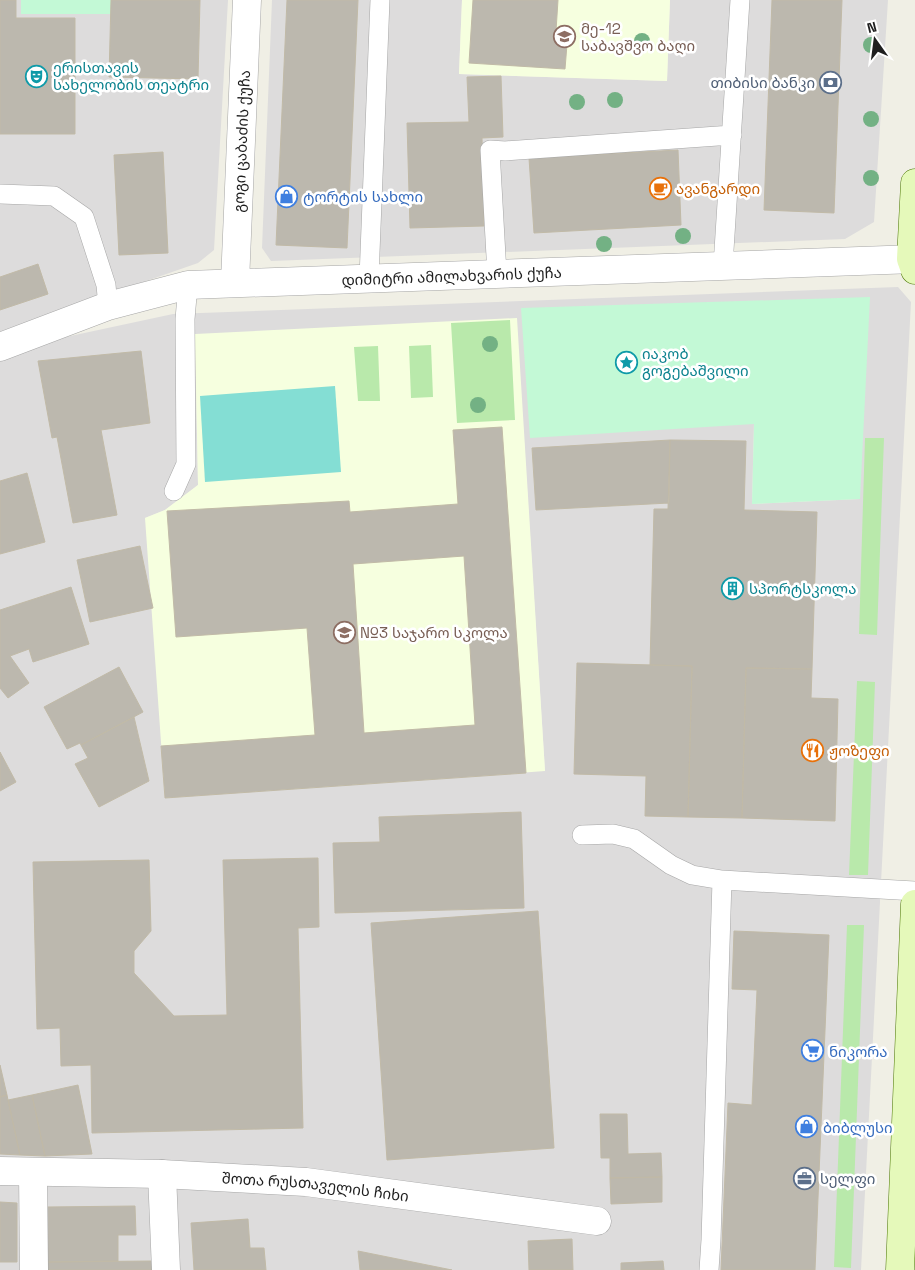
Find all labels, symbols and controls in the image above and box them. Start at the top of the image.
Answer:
north arrow [850,15,900,65]
text: N [865,18,879,37]
place label: მე-12 საბავშვო ბაღი [581,19,695,55]
school or university icon: მე-12 საბავშვო ბაღი [553,25,577,49]
place label: ერისთავის სახელობის თეატრი [53,58,209,94]
theatre icon: ერისთავის სახელობის თეატრი [25,64,49,88]
street label: გოგი ცაბაძის ქუჩა [228,69,254,213]
bank icon: თიბისი ბანკი [819,70,843,94]
place label: თიბისი ბანკი [710,73,815,92]
cafe icon: ავანგარდი [648,176,672,200]
place label: ავანგარდი [676,179,760,198]
shop icon: ტორტის სახლი [275,184,299,208]
place label: ტორტის სახლი [303,187,423,206]
street label: დიმიტრი ამილახვარის ქუჩა [341,262,562,289]
place label: იაკობ გოგებაშვილი [642,344,749,380]
place icon: იაკობ გოგებაშვილი [614,350,638,374]
building icon: სპორტსკოლა [721,576,745,600]
place label: სპორტსკოლა [749,579,856,598]
school or university icon: №3 საჯარო სკოლა [332,620,356,644]
place label: №3 საჯარო სკოლა [360,623,508,642]
restaurant icon: ჟოზეფი [801,738,825,762]
place label: ჟოზეფი [829,741,890,760]
supermarket icon: ნიკორა [801,1039,825,1063]
place label: ნიკორა [829,1042,888,1061]
shop icon: ბიბლუსი [795,1115,819,1139]
place label: ბიბლუსი [823,1118,893,1137]
office icon: სელფი [792,1166,816,1190]
street label: შოთა რუსთაველის ჩიხი [221,1168,410,1205]
place label: სელფი [820,1169,875,1188]

